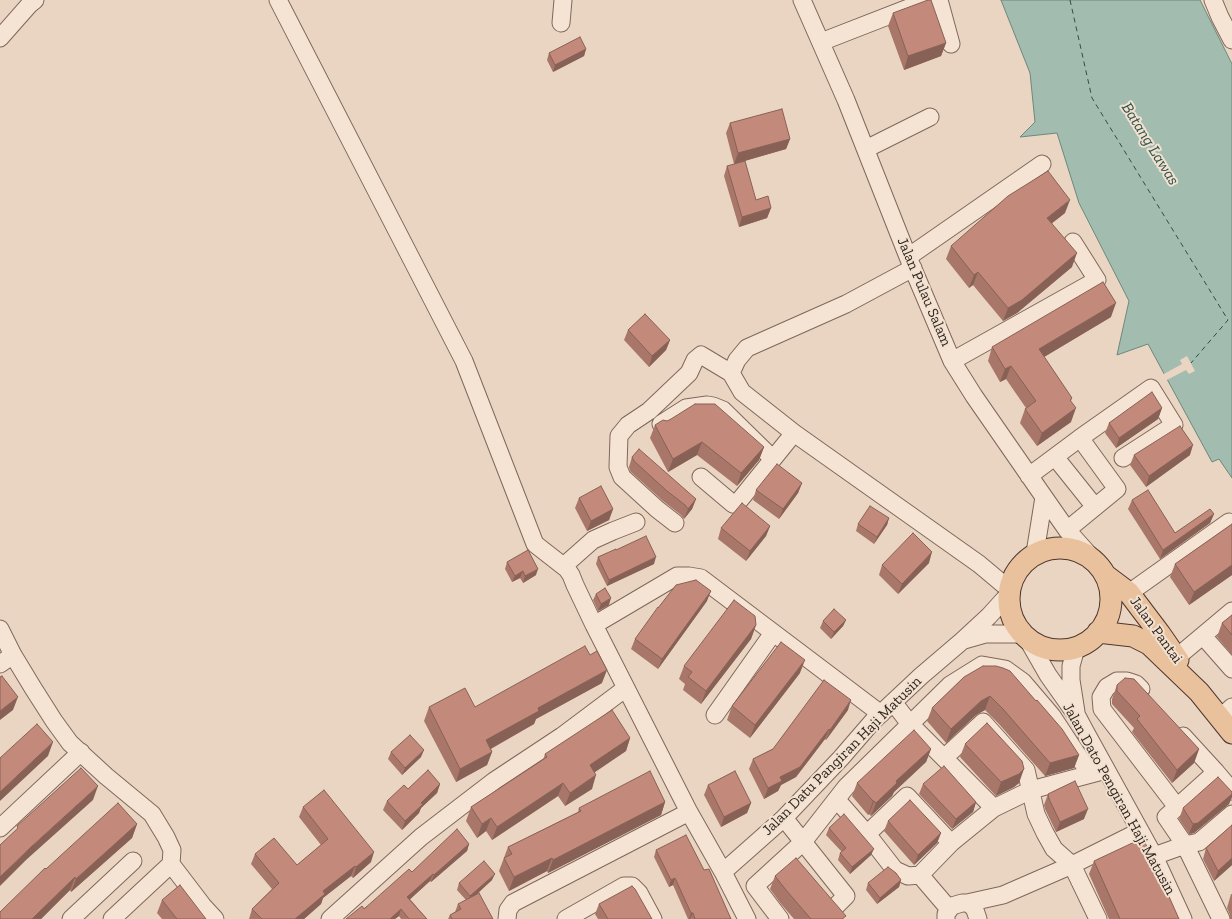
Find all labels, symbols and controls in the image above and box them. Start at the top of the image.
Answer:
water label: Batang Lawas [1117,99,1183,189]
street label: Jalan Pulau Salam [893,235,955,349]
street label: Jalan Pantai [1126,593,1186,667]
street label: Jalan Datu Pangiran Haji Matusin [759,673,925,839]
street label: Jalan Dato Pengiran Haji Matusin [1059,700,1179,898]

